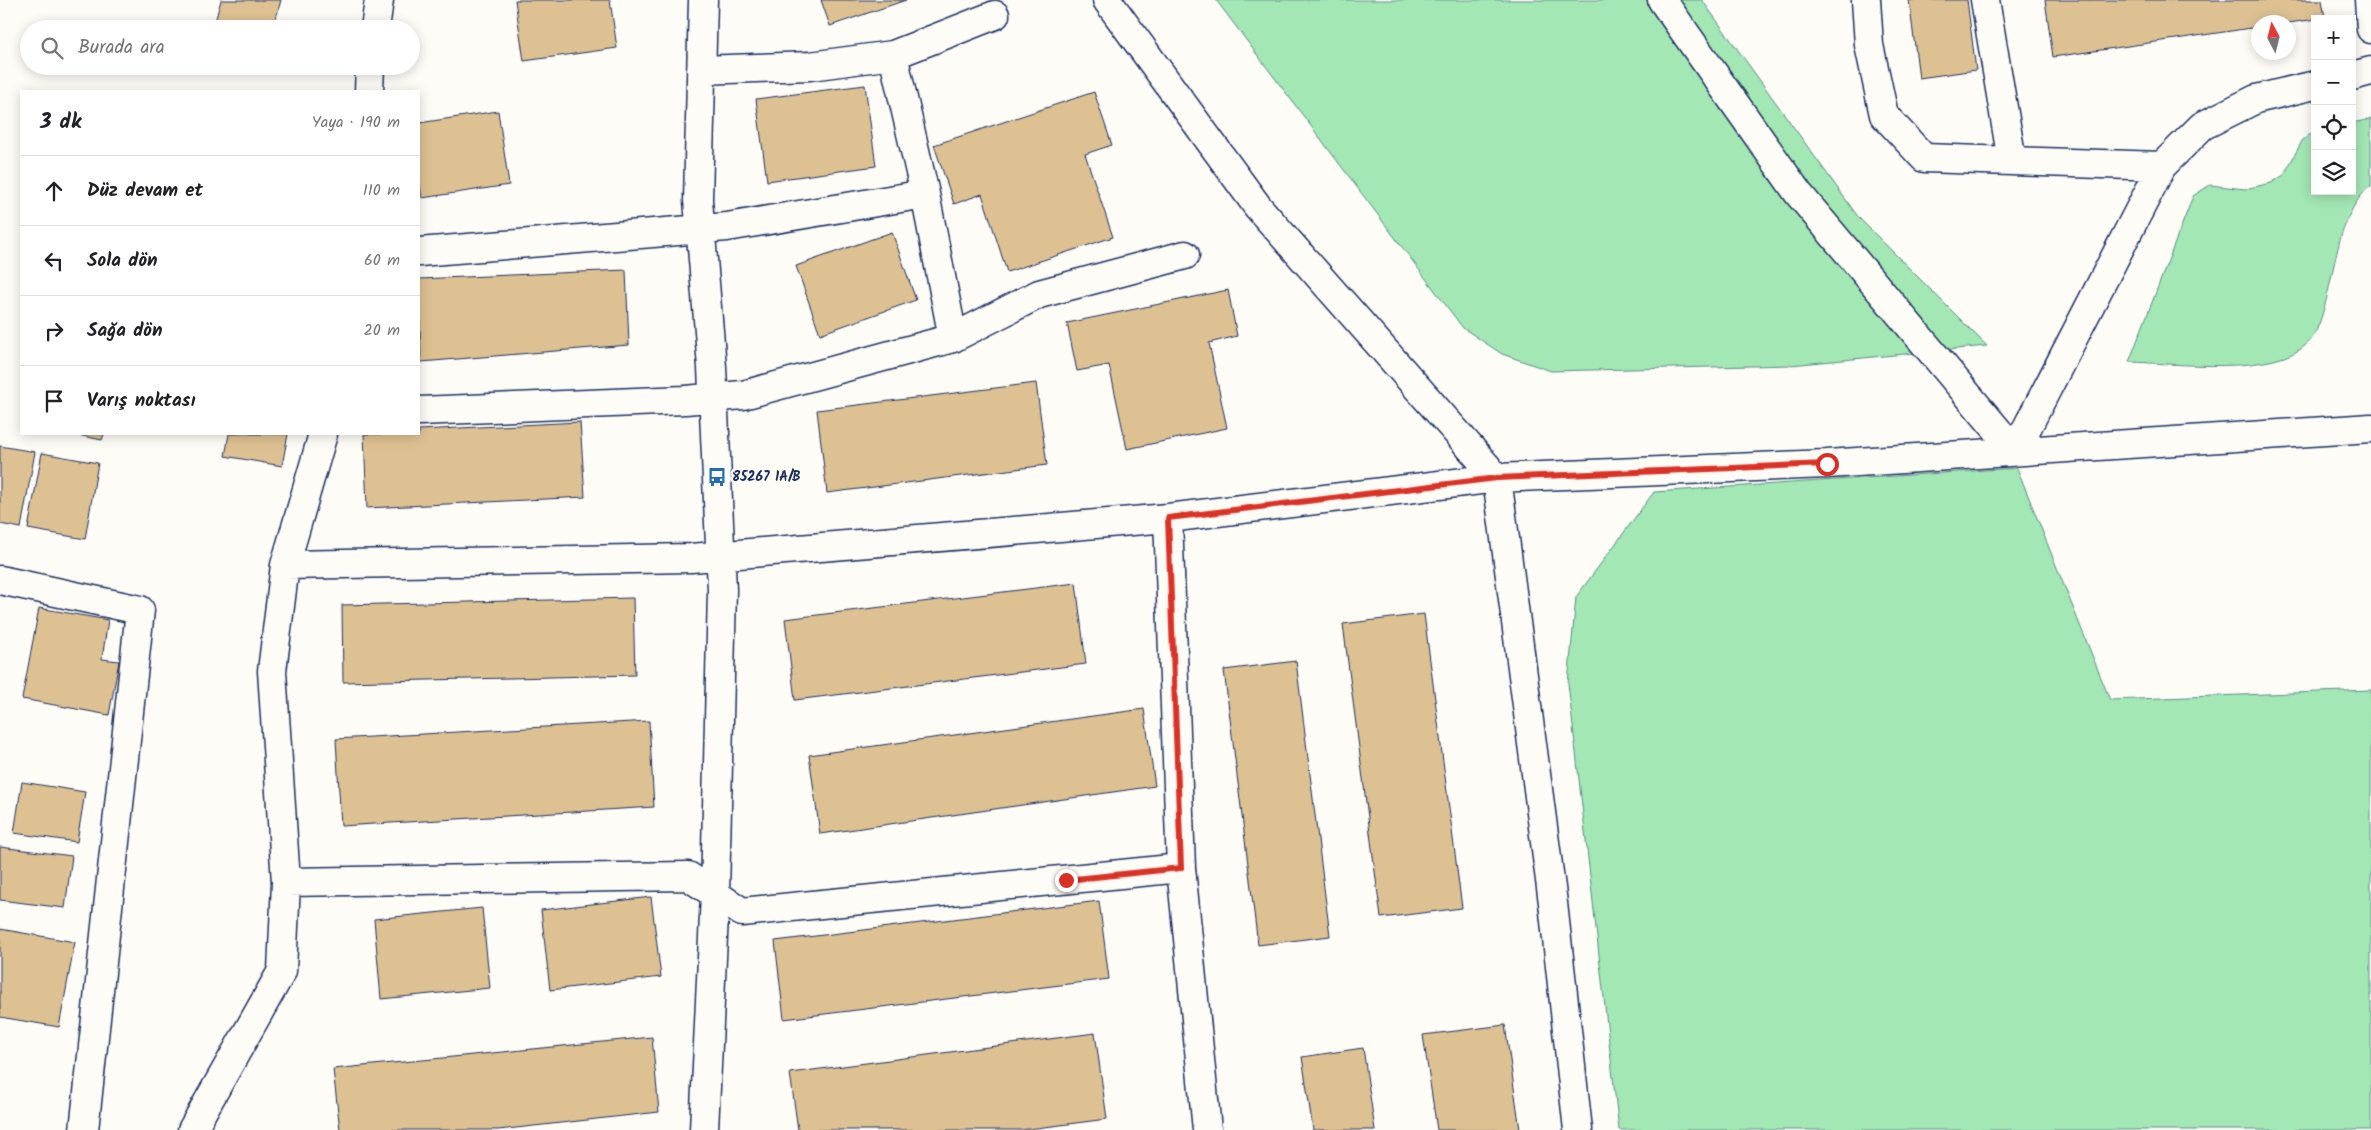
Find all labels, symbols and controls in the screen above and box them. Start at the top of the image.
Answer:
north arrow [2251,15,2296,60]
map controls [2311,15,2356,195]
button: + [2311,15,2356,60]
search box [20,20,420,75]
text: Burada ara [78,33,165,63]
icon: search [38,34,66,62]
button: − [2311,60,2356,105]
button: locate [2311,105,2356,150]
text: 3 dk [40,106,81,139]
text: Yaya · 190 m [312,110,400,135]
button: layers [2311,150,2356,195]
text: Düz devam et [87,176,203,206]
icon: ahead [40,177,68,205]
text: 110 m [363,178,400,203]
text: Sola dön [87,246,158,276]
icon: left [40,247,68,275]
text: 60 m [364,248,400,273]
text: Sağa dön [87,316,163,346]
icon: right [40,317,68,345]
text: 20 m [364,318,400,343]
text: Varış noktası [87,386,195,416]
icon: arrive [40,387,68,415]
route start [1816,453,1839,476]
bus stop icon: 85267 1A/B [706,466,728,488]
place label: 85267 1A/B [732,466,801,488]
route end [1055,869,1078,892]

